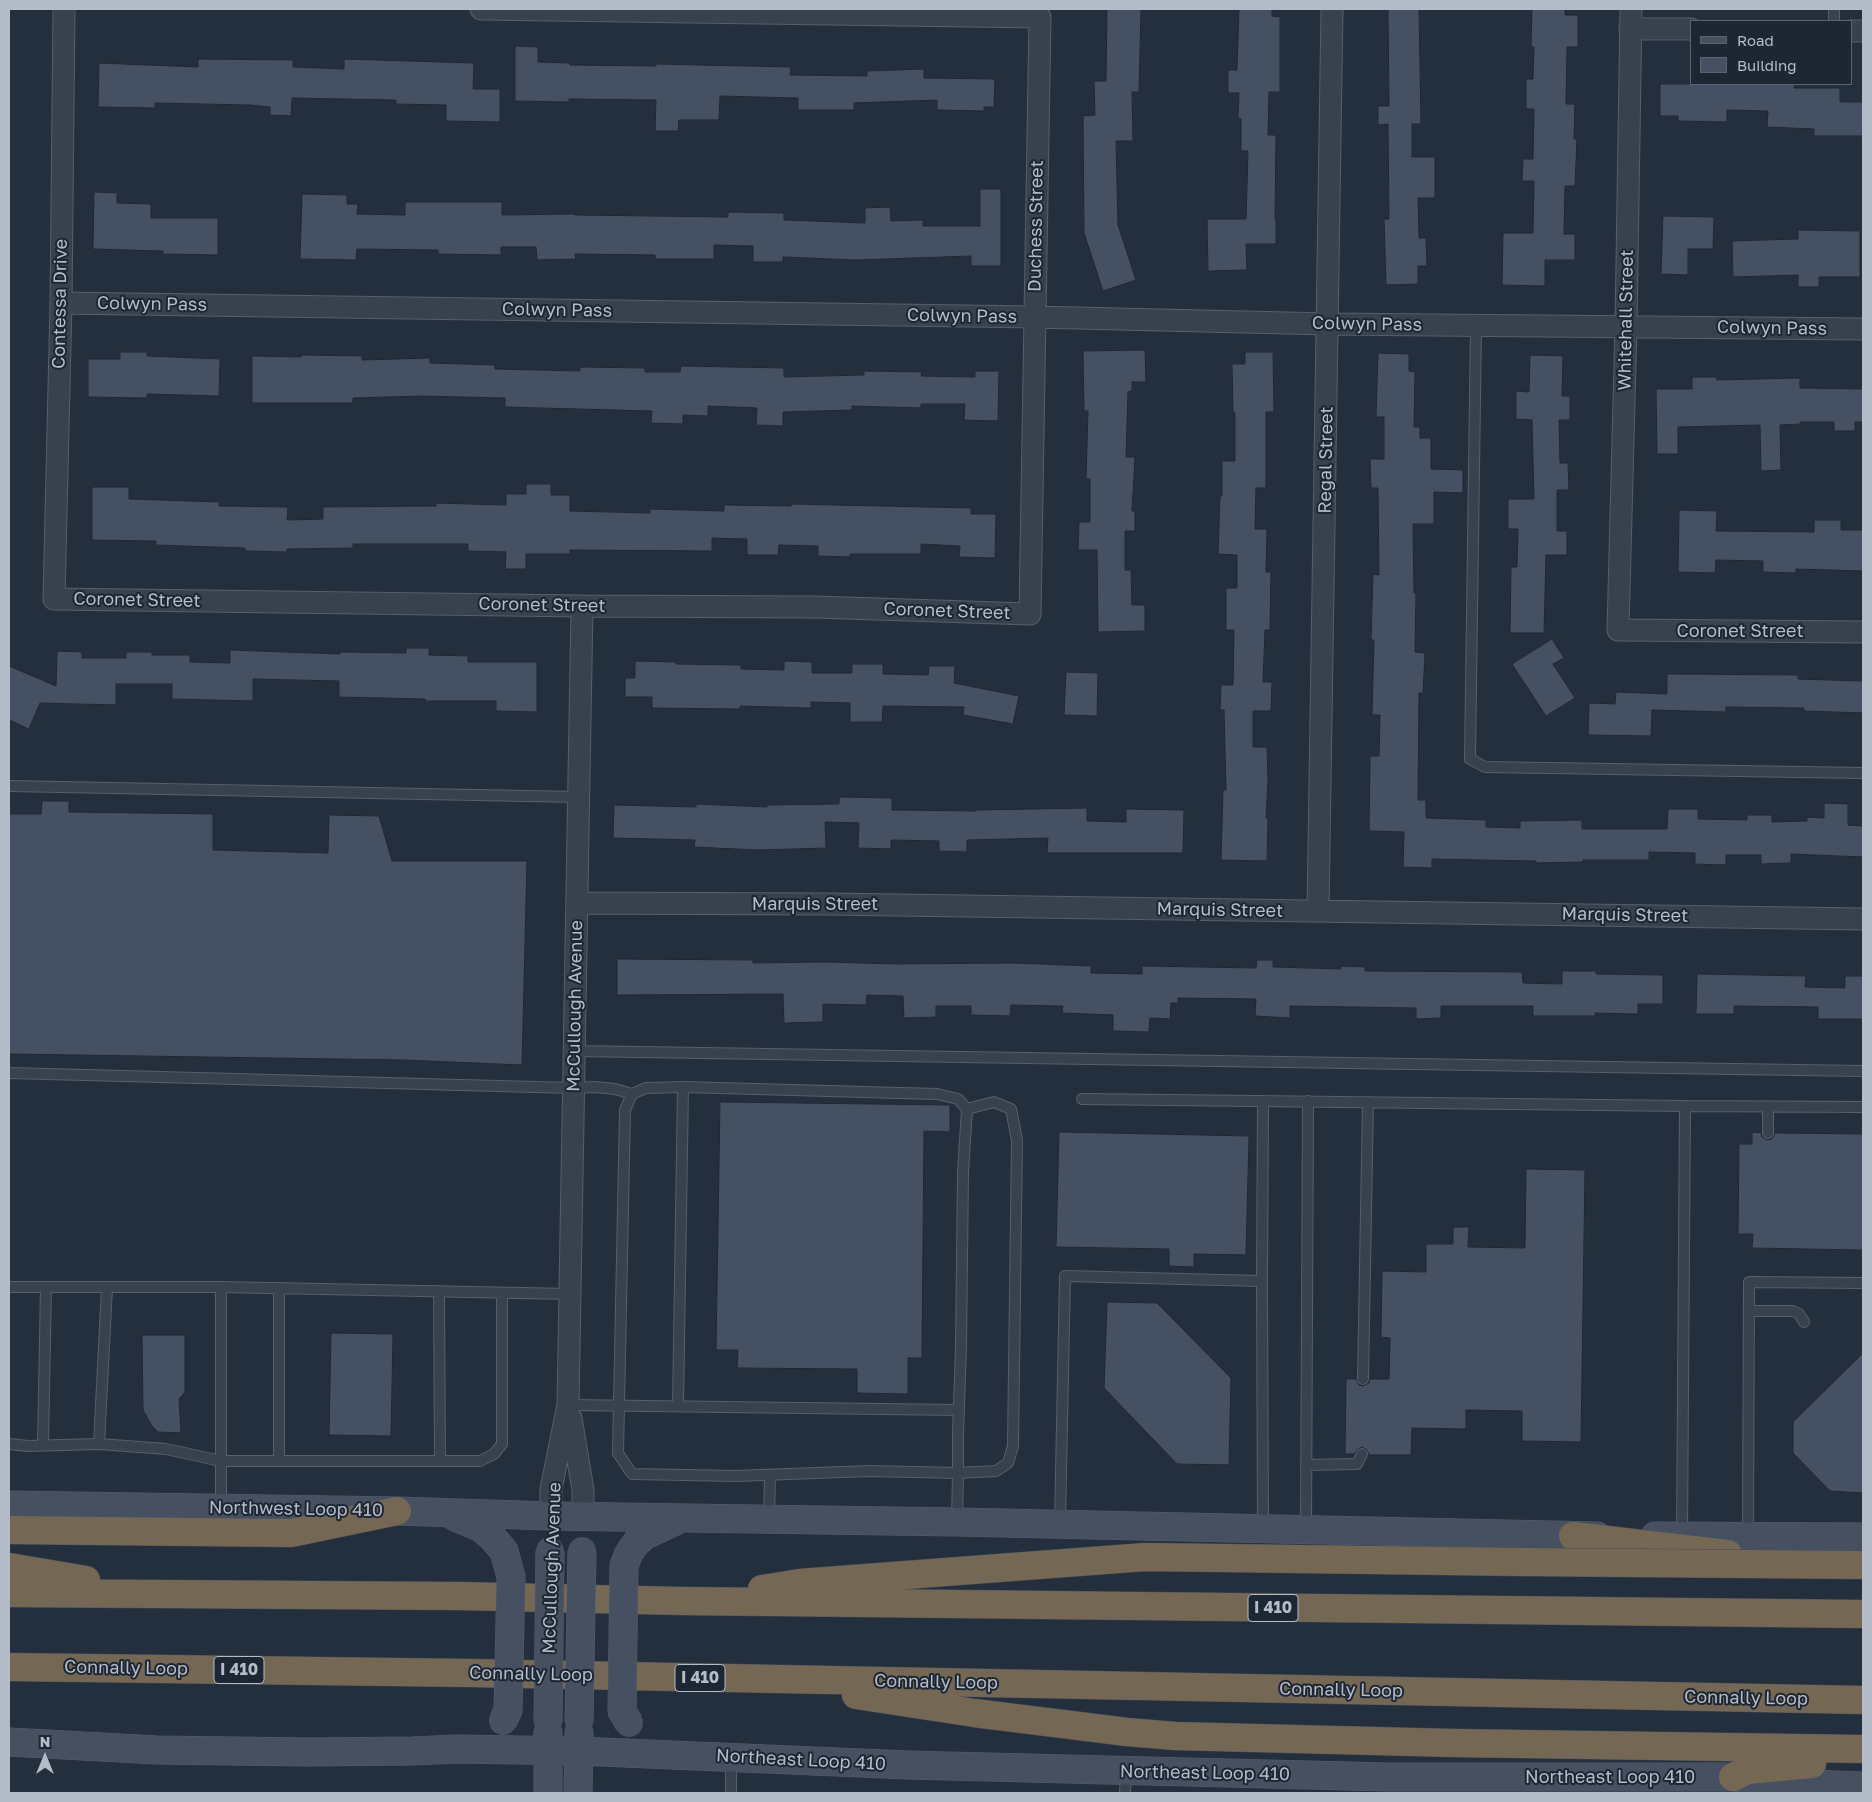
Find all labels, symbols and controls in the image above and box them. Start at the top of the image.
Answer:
legend [1690,20,1852,85]
text: Road [1737,31,1774,49]
text: Building [1737,56,1797,74]
street label: Duchess Street [1024,160,1048,292]
street label: Contessa Drive [48,239,72,369]
street label: Whitehall Street [1614,249,1638,391]
street label: Colwyn Pass [97,292,207,316]
street label: Colwyn Pass [502,298,612,322]
street label: Colwyn Pass [907,304,1017,328]
street label: Colwyn Pass [1312,312,1422,336]
street label: Colwyn Pass [1717,316,1827,340]
street label: Regal Street [1314,406,1338,514]
street label: Coronet Street [73,588,201,612]
street label: Coronet Street [478,593,606,617]
street label: Coronet Street [883,598,1011,624]
street label: Coronet Street [1676,620,1804,642]
street label: Marquis Street [752,893,878,915]
street label: Marquis Street [1157,898,1283,922]
street label: Marquis Street [1562,903,1688,927]
street label: McCullough Avenue [563,920,587,1092]
street label: McCullough Avenue [538,1482,566,1654]
street label: Northwest Loop 410 [209,1497,383,1521]
road number: I 410 [1248,1595,1298,1622]
street label: Connally Loop [64,1656,188,1680]
road number: I 410 [214,1656,264,1684]
street label: Connally Loop [469,1662,593,1686]
road number: I 410 [675,1665,725,1692]
street label: Connally Loop [874,1670,998,1694]
street label: Connally Loop [1279,1678,1403,1702]
street label: Connally Loop [1684,1686,1808,1710]
north arrow [20,1732,70,1782]
text: N [40,1733,50,1750]
street label: Northeast Loop 410 [716,1745,886,1775]
street label: Northeast Loop 410 [1120,1761,1290,1785]
street label: Northeast Loop 410 [1525,1766,1695,1788]

